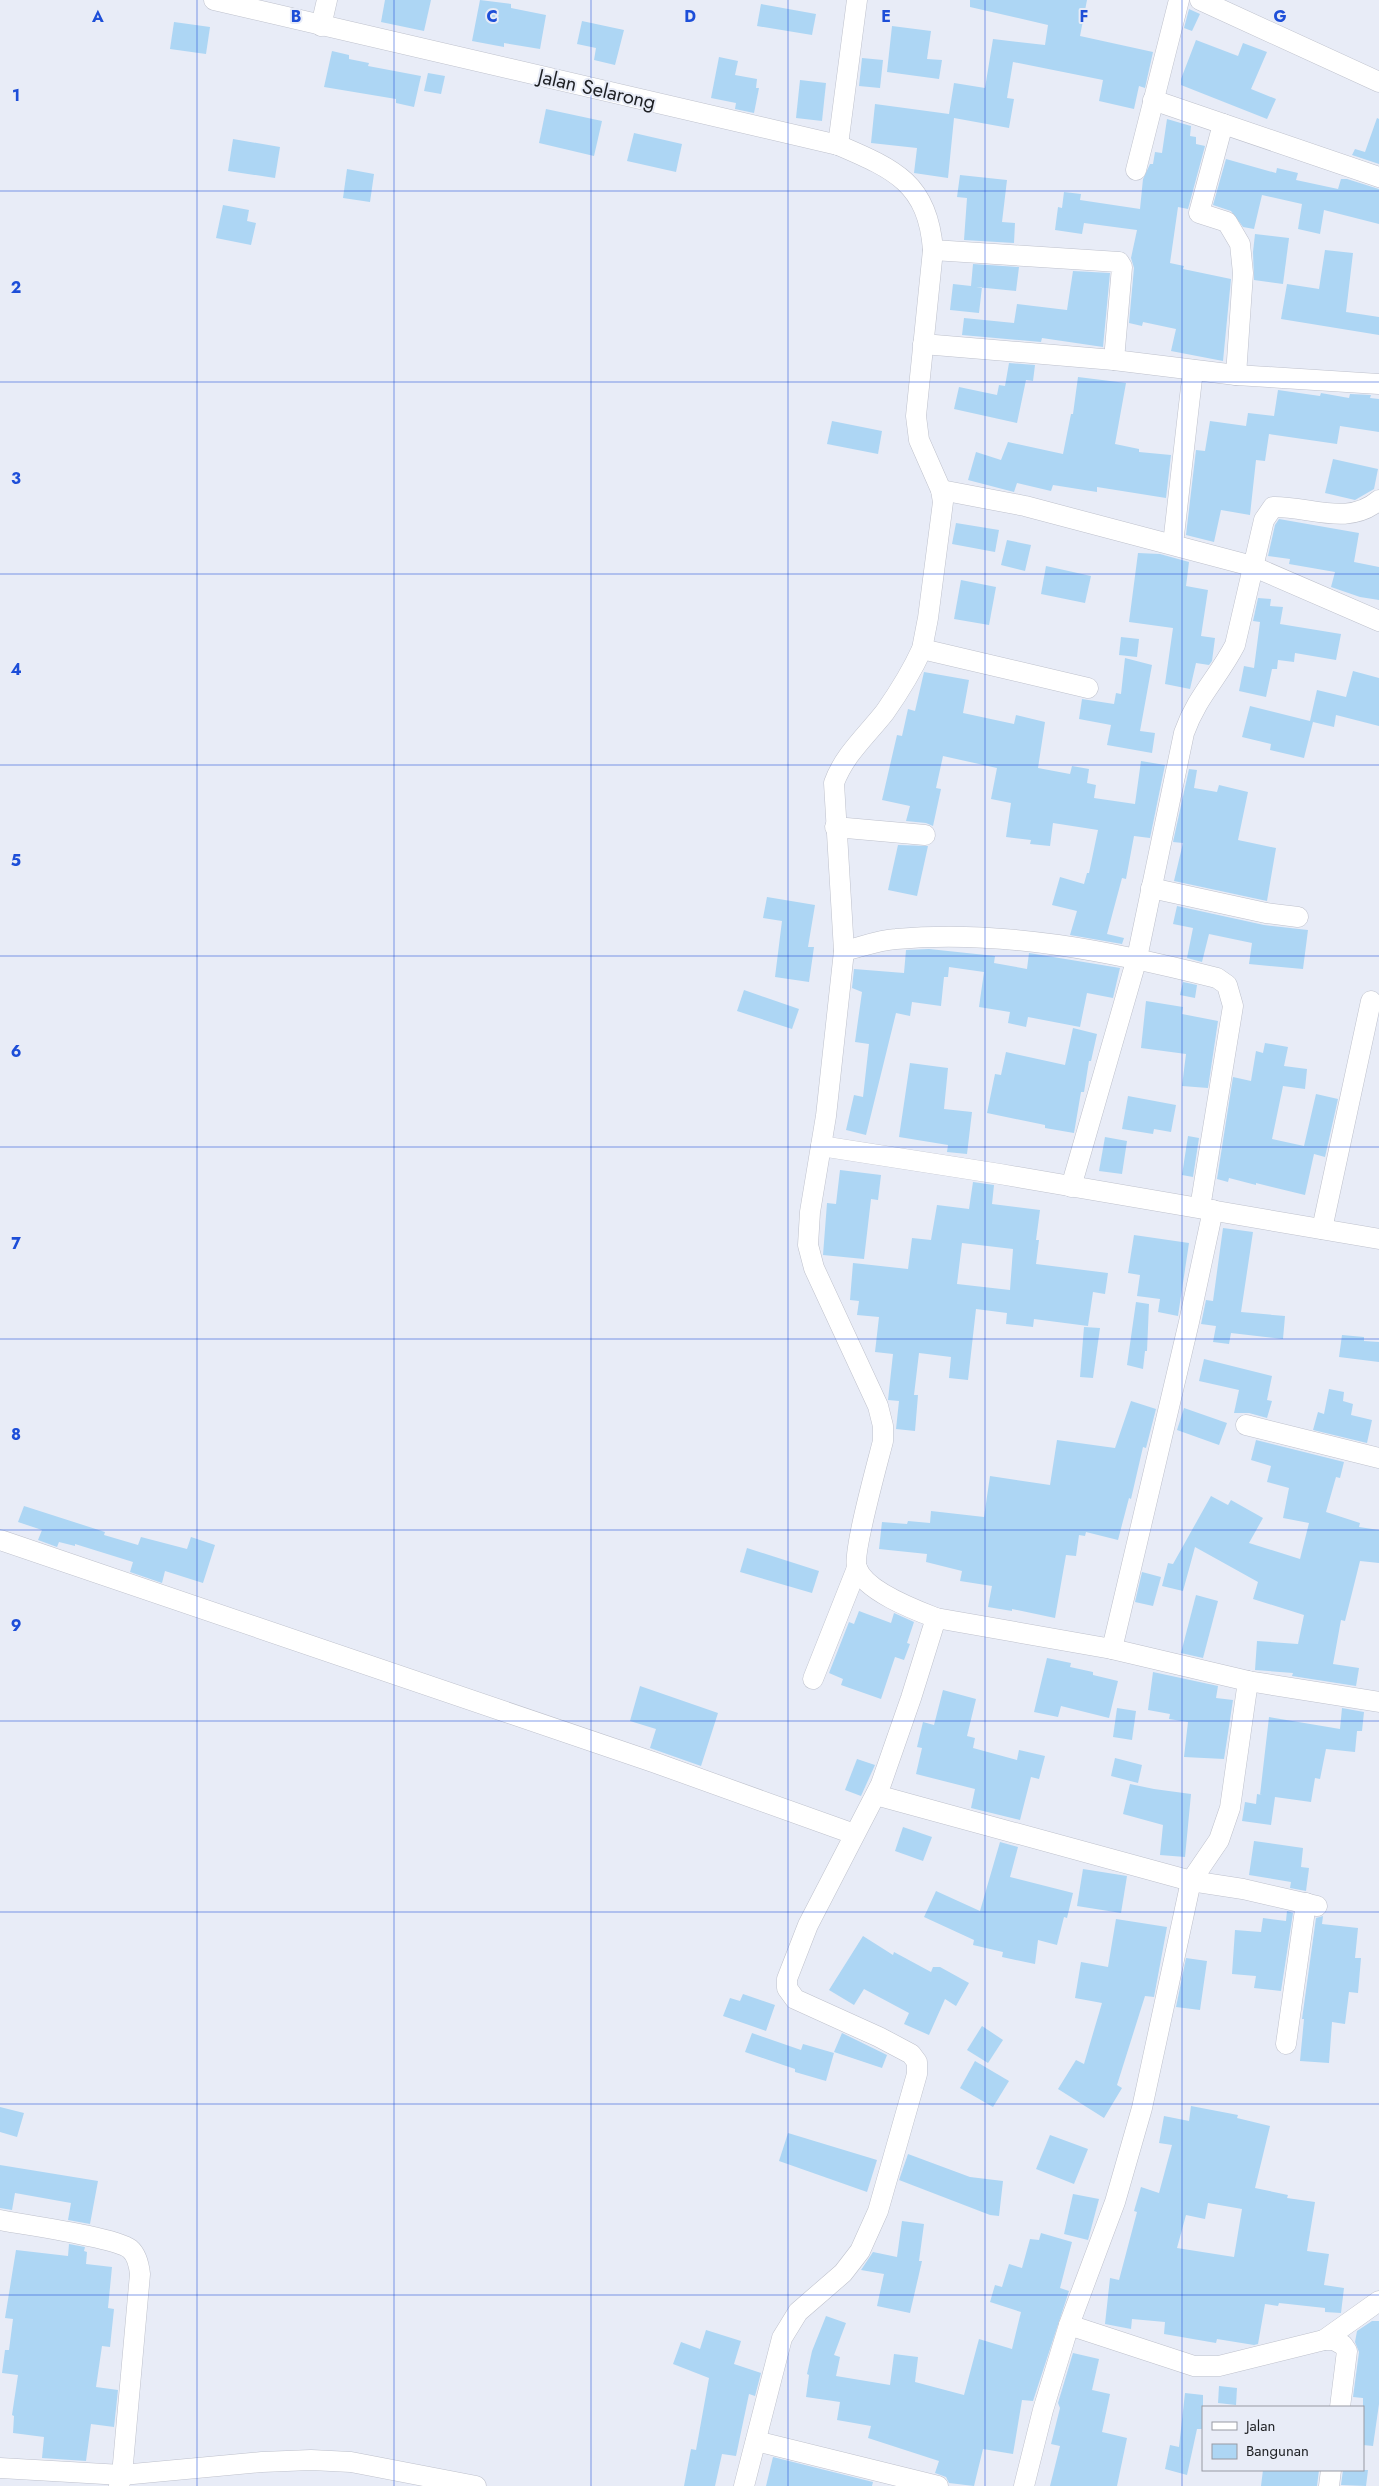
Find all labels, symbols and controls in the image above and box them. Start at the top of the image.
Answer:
text: A [91,5,104,28]
text: B [291,5,301,28]
text: C [486,5,498,28]
text: D [684,5,696,28]
text: E [881,5,891,28]
text: F [1080,5,1088,28]
text: G [1273,5,1287,28]
street label: Jalan Selarong [532,61,659,117]
text: 1 [12,84,20,107]
text: 2 [11,276,21,299]
text: 3 [11,467,21,490]
text: 4 [10,658,22,681]
text: 5 [11,849,21,872]
text: 6 [11,1040,21,1063]
text: 7 [11,1232,21,1255]
text: 8 [11,1423,21,1446]
text: 9 [11,1614,21,1637]
legend [1202,2406,1364,2471]
text: Jalan [1244,2415,1275,2437]
text: Bangunan [1246,2440,1309,2462]

